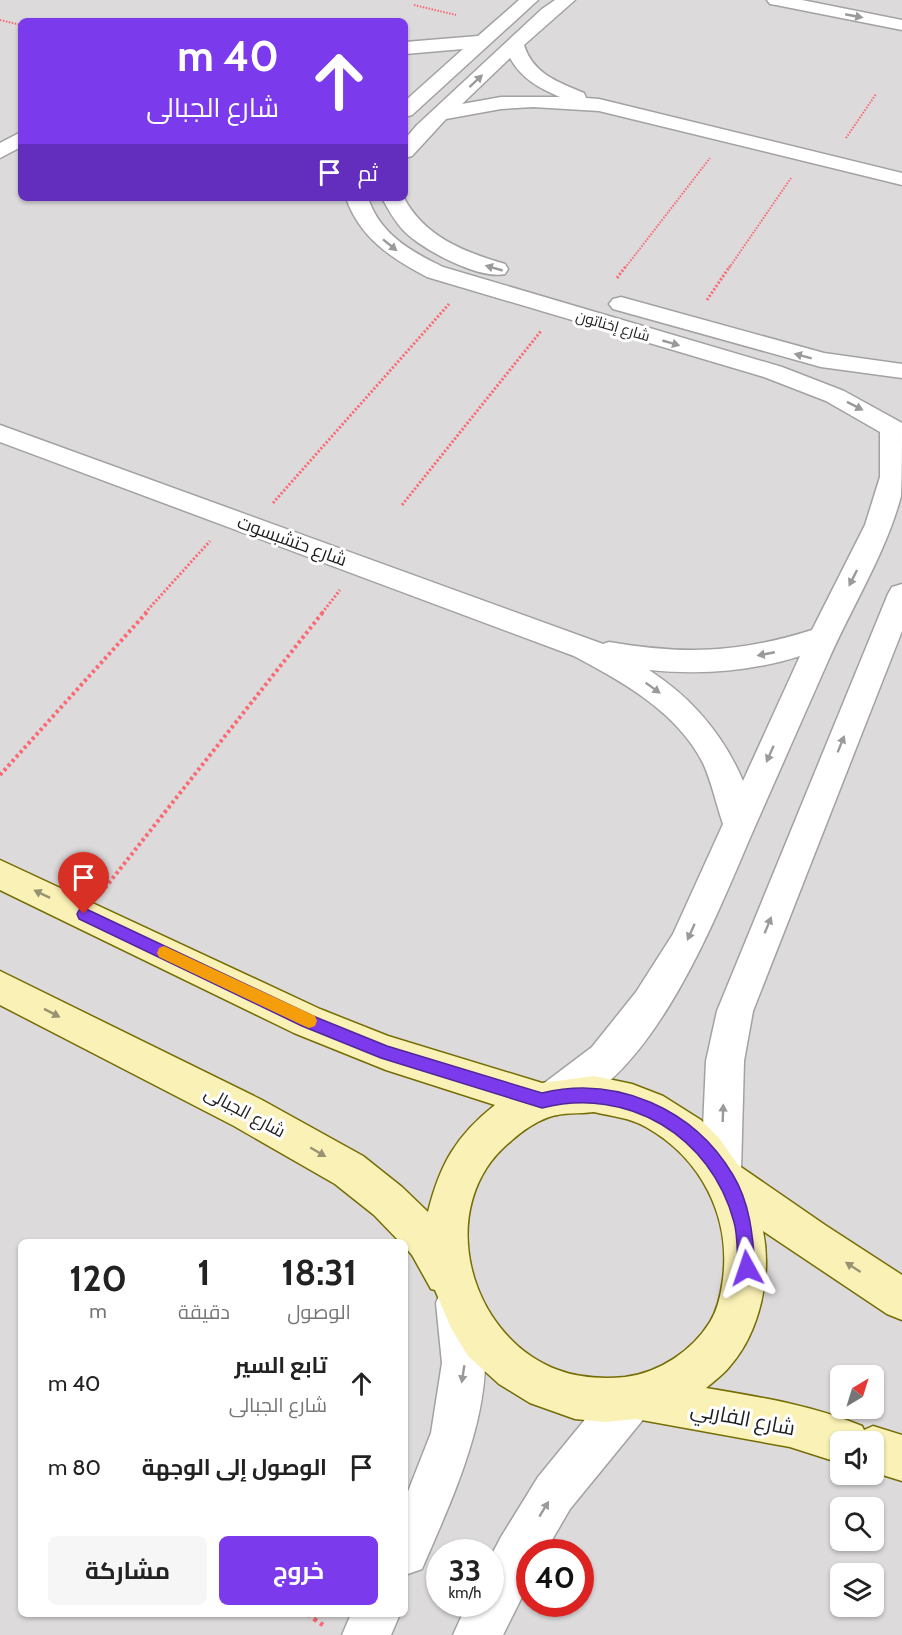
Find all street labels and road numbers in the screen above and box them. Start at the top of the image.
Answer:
street label: شارع إخناتون [573,307,652,347]
street label: شارع حتشبسوت [234,511,350,572]
street label: شارع الجبالى [200,1082,289,1143]
street label: شارع الفاربي [688,1396,797,1444]

